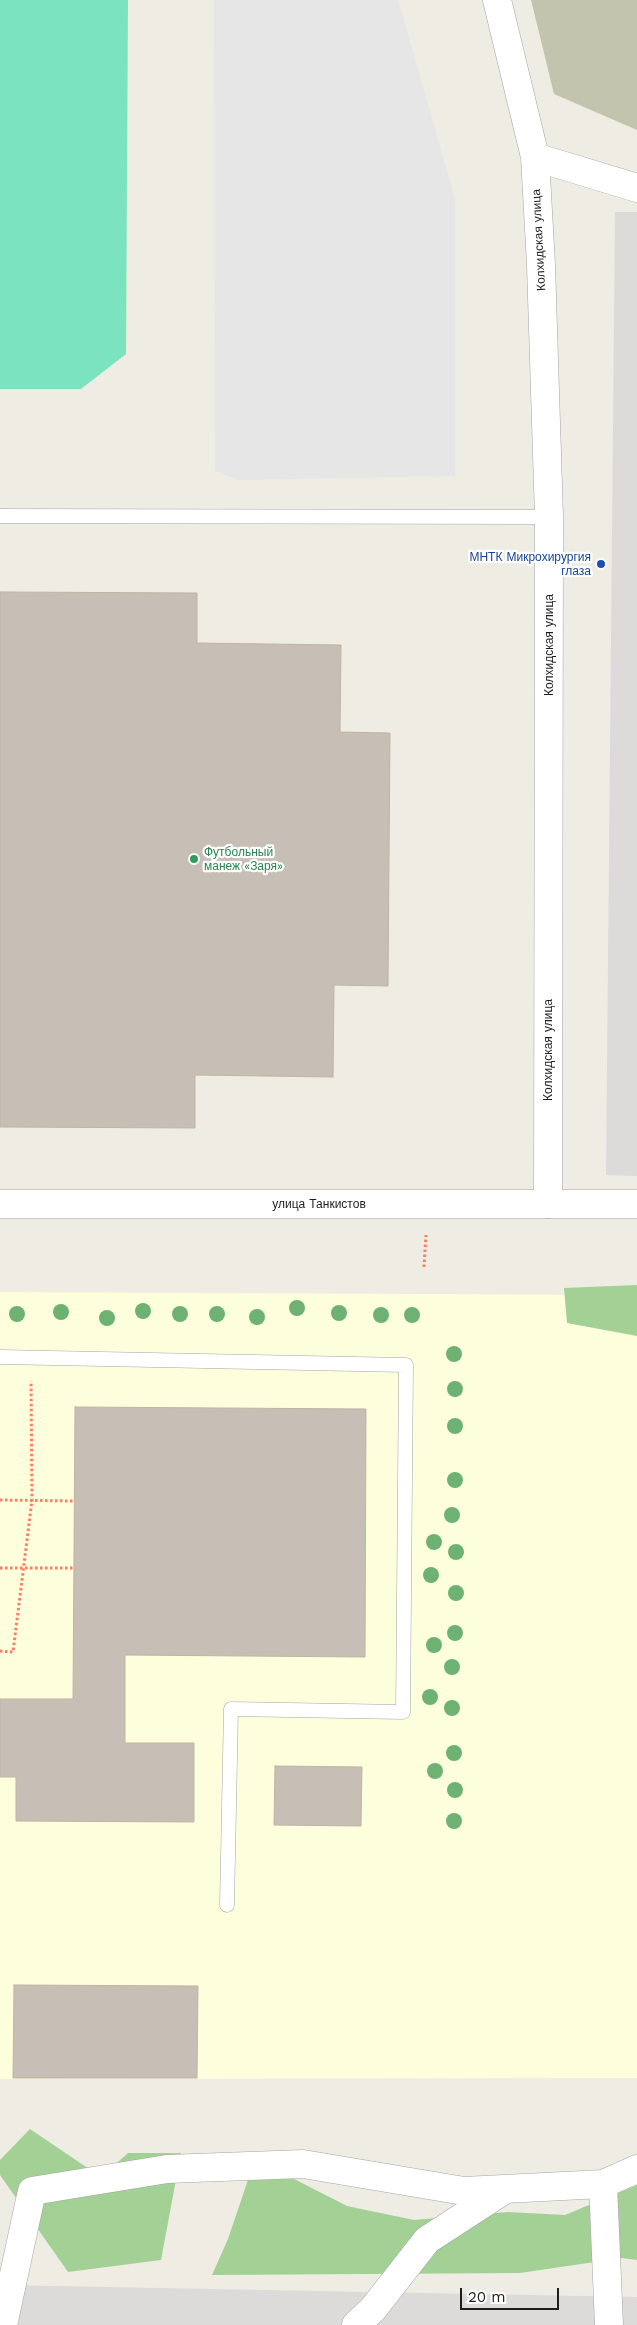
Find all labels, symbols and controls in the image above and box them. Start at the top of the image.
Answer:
street label: Колхидская улица [529,189,549,291]
place label: МНТК Микрохирургия глаза [469,550,591,578]
marker: МНТК Микрохирургия глаза [595,558,607,570]
street label: Колхидская улица [542,594,556,696]
place label: Футбольный манеж «Заря» [204,845,283,873]
marker: Футбольный манеж «Заря» [188,853,200,865]
street label: Колхидская улица [541,999,555,1101]
street label: улица Танкистов [272,1197,366,1211]
scale bar [462,2278,561,2310]
text: 20 m [468,2288,506,2306]

